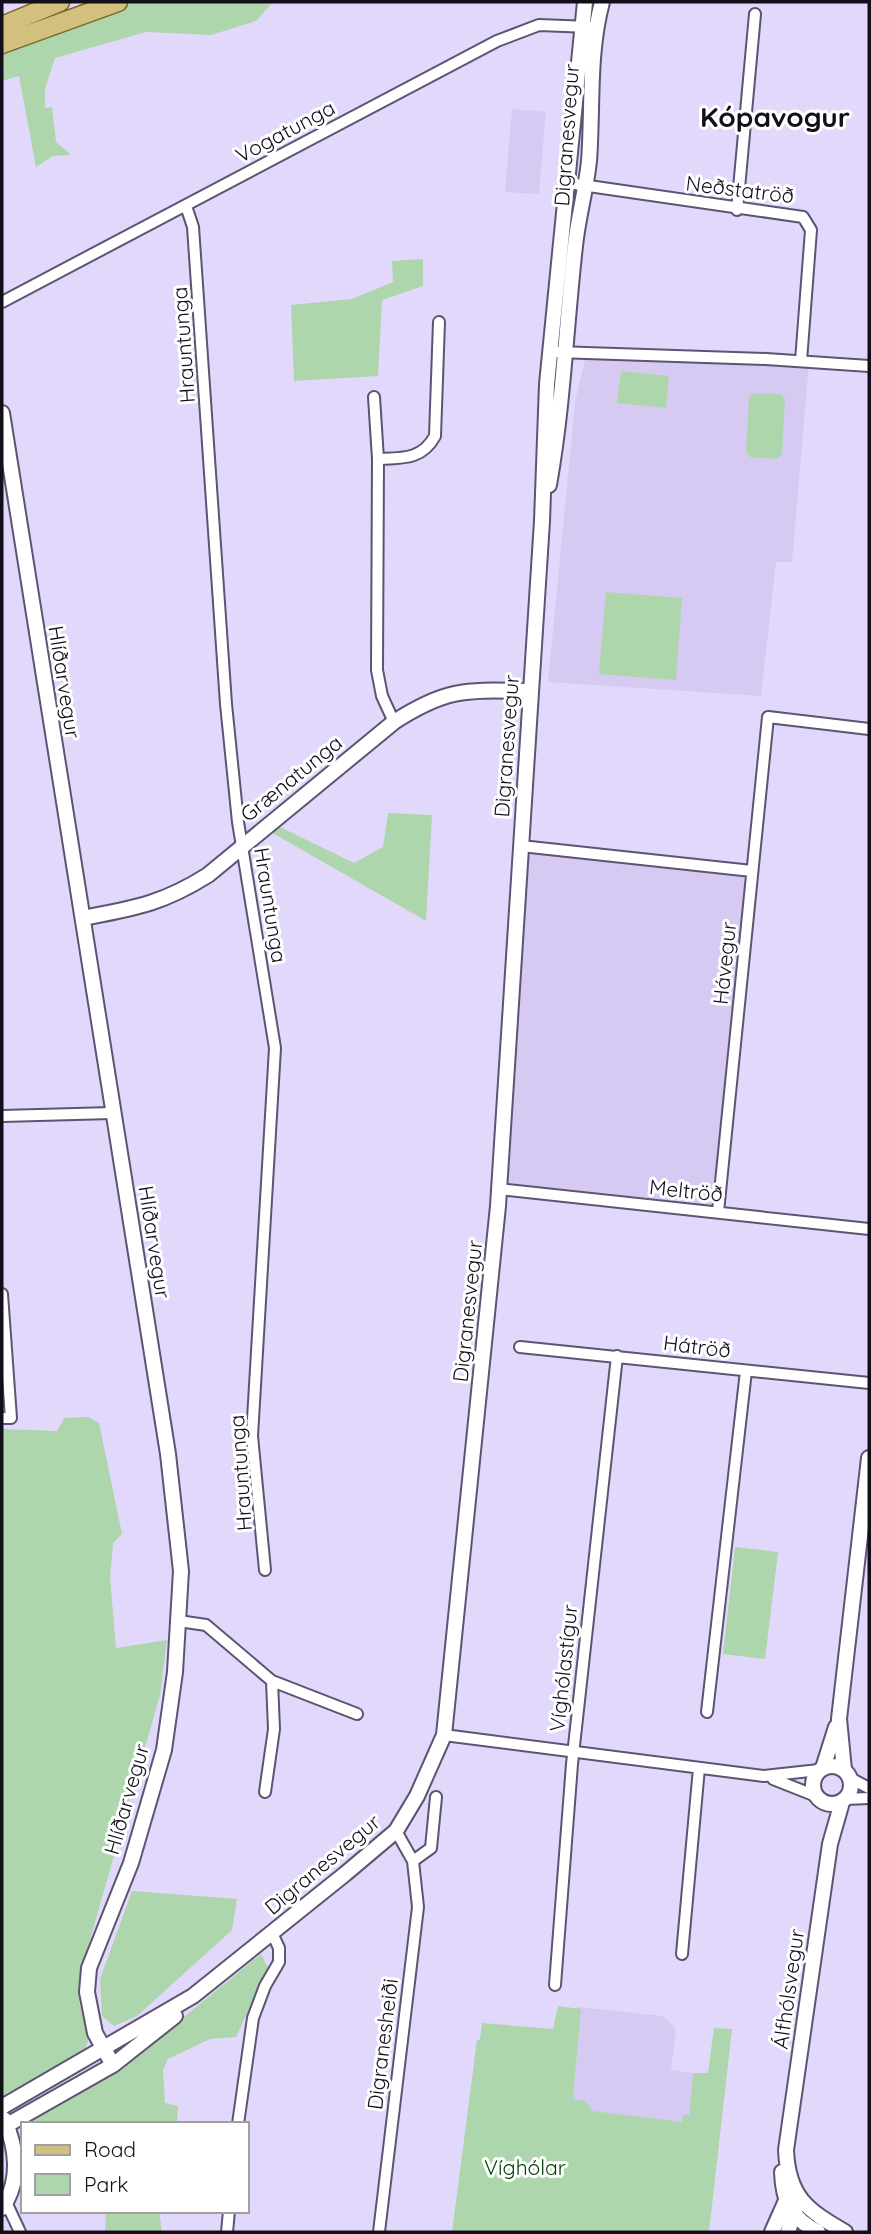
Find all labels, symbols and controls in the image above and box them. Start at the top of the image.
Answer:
street label: Digranesvegur [548,63,584,207]
street label: Vogatunga [231,94,339,168]
district label: Kópavogur [700,99,850,134]
street label: Neðstatröð [684,169,796,209]
street label: Hrauntunga [166,286,200,404]
street label: Hlíðarvegur [43,624,87,740]
street label: Digranesvegur [488,674,524,818]
street label: Grænatunga [235,729,347,827]
street label: Hrauntunga [249,845,293,965]
street label: Hávegur [707,920,741,1006]
street label: Meltröð [648,1173,724,1207]
street label: Hlíðarvegur [133,1184,177,1300]
street label: Digranesvegur [447,1239,487,1383]
street label: Hátröð [662,1329,732,1363]
street label: Hrauntunga [223,1414,257,1532]
street label: Víghólastígur [543,1603,583,1733]
street label: Hlíðarvegur [98,1741,154,1857]
street label: Digranesvegur [259,1808,385,1920]
street label: Álfhólsvegur [767,1927,809,2051]
street label: Digranesheiði [361,1977,403,2111]
legend [21,2122,248,2213]
text: Road [84,2136,136,2162]
park label: Víghólar [484,2154,566,2180]
text: Park [84,2171,128,2197]

